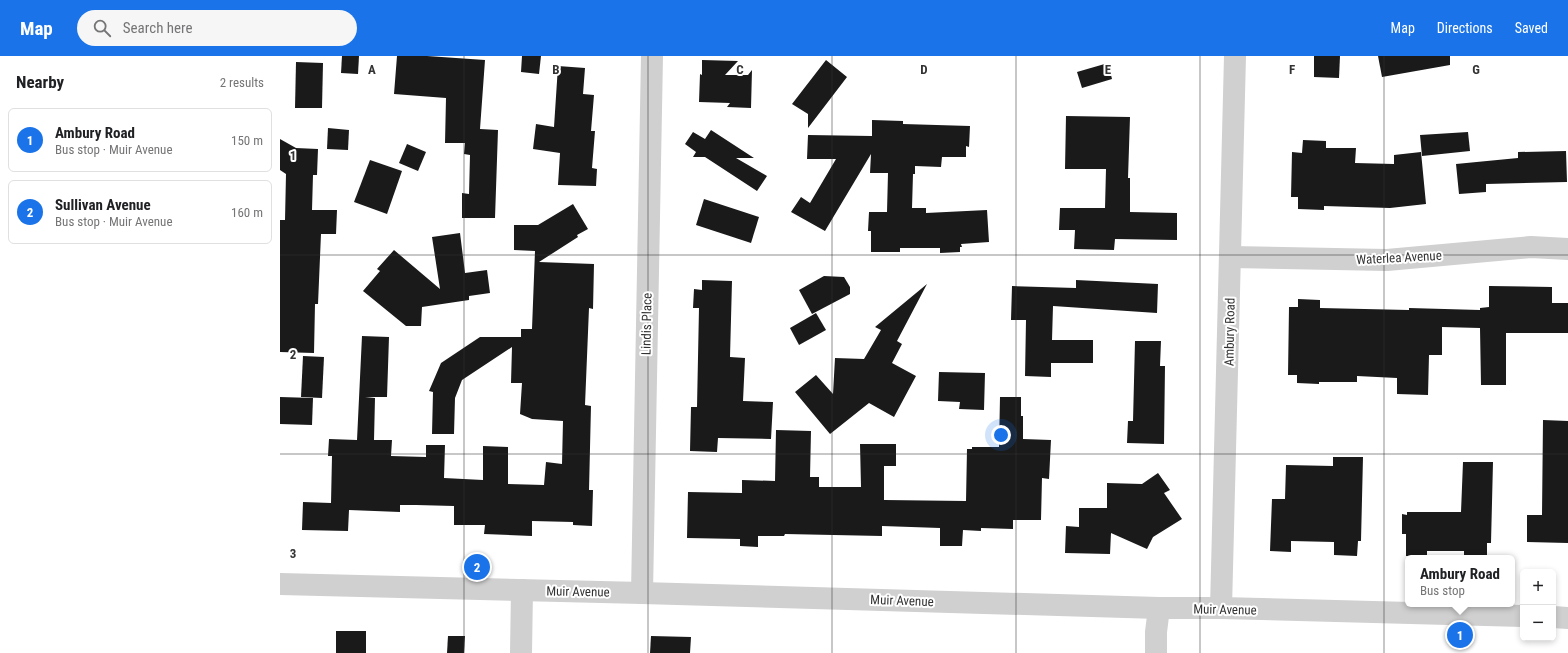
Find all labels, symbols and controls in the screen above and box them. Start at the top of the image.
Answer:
search box [77,10,357,46]
text: Map [20,17,53,40]
icon: search [91,17,113,39]
text: Search here [123,19,193,37]
text: Map [1391,20,1415,36]
text: Directions [1437,20,1493,36]
text: Saved [1515,20,1548,36]
text: A [368,62,376,77]
text: B [552,62,560,77]
text: C [736,62,744,77]
text: D [920,62,928,77]
text: E [1105,62,1112,77]
text: F [1289,62,1295,77]
text: G [1472,62,1480,77]
text: Nearby [16,72,64,92]
text: 2 results [220,75,264,90]
text: Ambury Road [55,124,135,142]
text: 1 [27,133,33,148]
text: 150 m [231,133,263,148]
text: Bus stop · Muir Avenue [55,142,172,157]
text: 1 [290,148,296,163]
text: Sullivan Avenue [55,196,151,214]
text: 2 [27,205,33,220]
text: 160 m [231,205,263,220]
text: Bus stop · Muir Avenue [55,214,172,229]
street label: Waterlea Avenue [1356,248,1442,267]
street label: Lindis Place [638,293,655,355]
street label: Ambury Road [1221,298,1238,366]
text: 2 [290,347,297,362]
your location [991,425,1011,445]
text: 3 [290,546,296,561]
pin: 2 [464,552,490,582]
popup [1405,555,1515,607]
text: Ambury Road [1420,565,1500,583]
map controls [1520,569,1556,641]
button: + [1520,569,1556,605]
street label: Muir Avenue [546,583,610,600]
text: Bus stop [1420,583,1465,598]
street label: Muir Avenue [870,592,934,609]
street label: Muir Avenue [1193,601,1257,618]
button: − [1520,605,1556,641]
pin: 1 [1447,620,1473,650]

